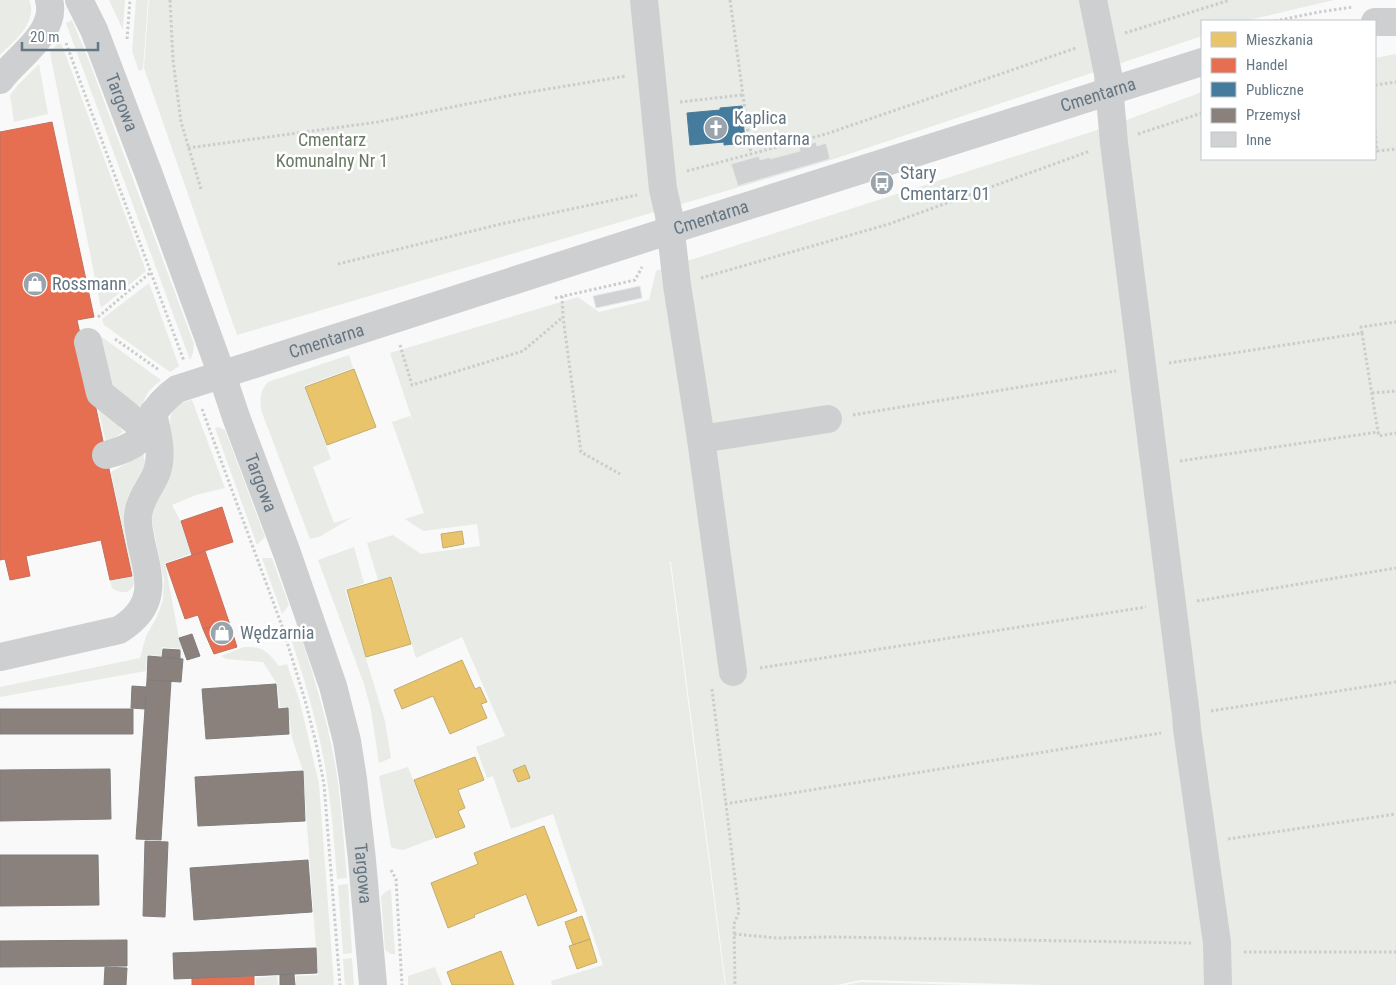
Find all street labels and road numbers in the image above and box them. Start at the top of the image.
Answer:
street label: Targowa [101,70,143,134]
street label: Cmentarna [1058,73,1138,116]
street label: Cmentarna [671,195,751,239]
street label: Cmentarna [286,319,366,362]
street label: Targowa [241,450,282,515]
street label: Targowa [350,842,377,905]

